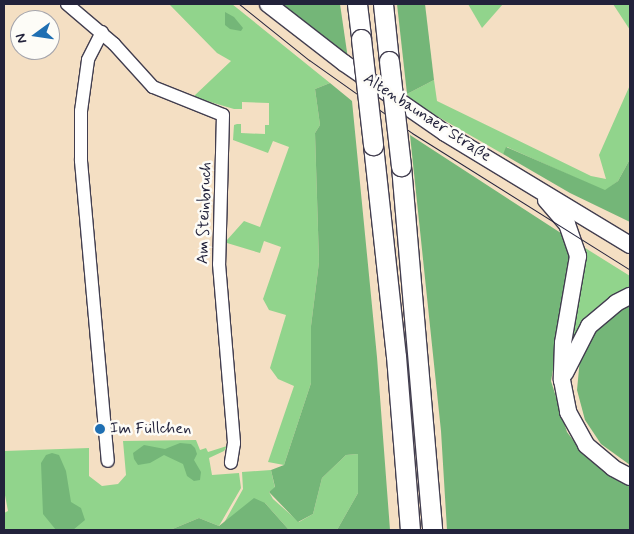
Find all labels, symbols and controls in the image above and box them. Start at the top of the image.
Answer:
north arrow [10,10,60,60]
text: N [12,32,31,45]
street label: Altenbaunaer Straße [360,70,494,166]
street label: Am Steinbruch [194,162,216,264]
place label: Im Füllchen [110,419,191,439]
marker: Im Füllchen [94,423,106,435]

